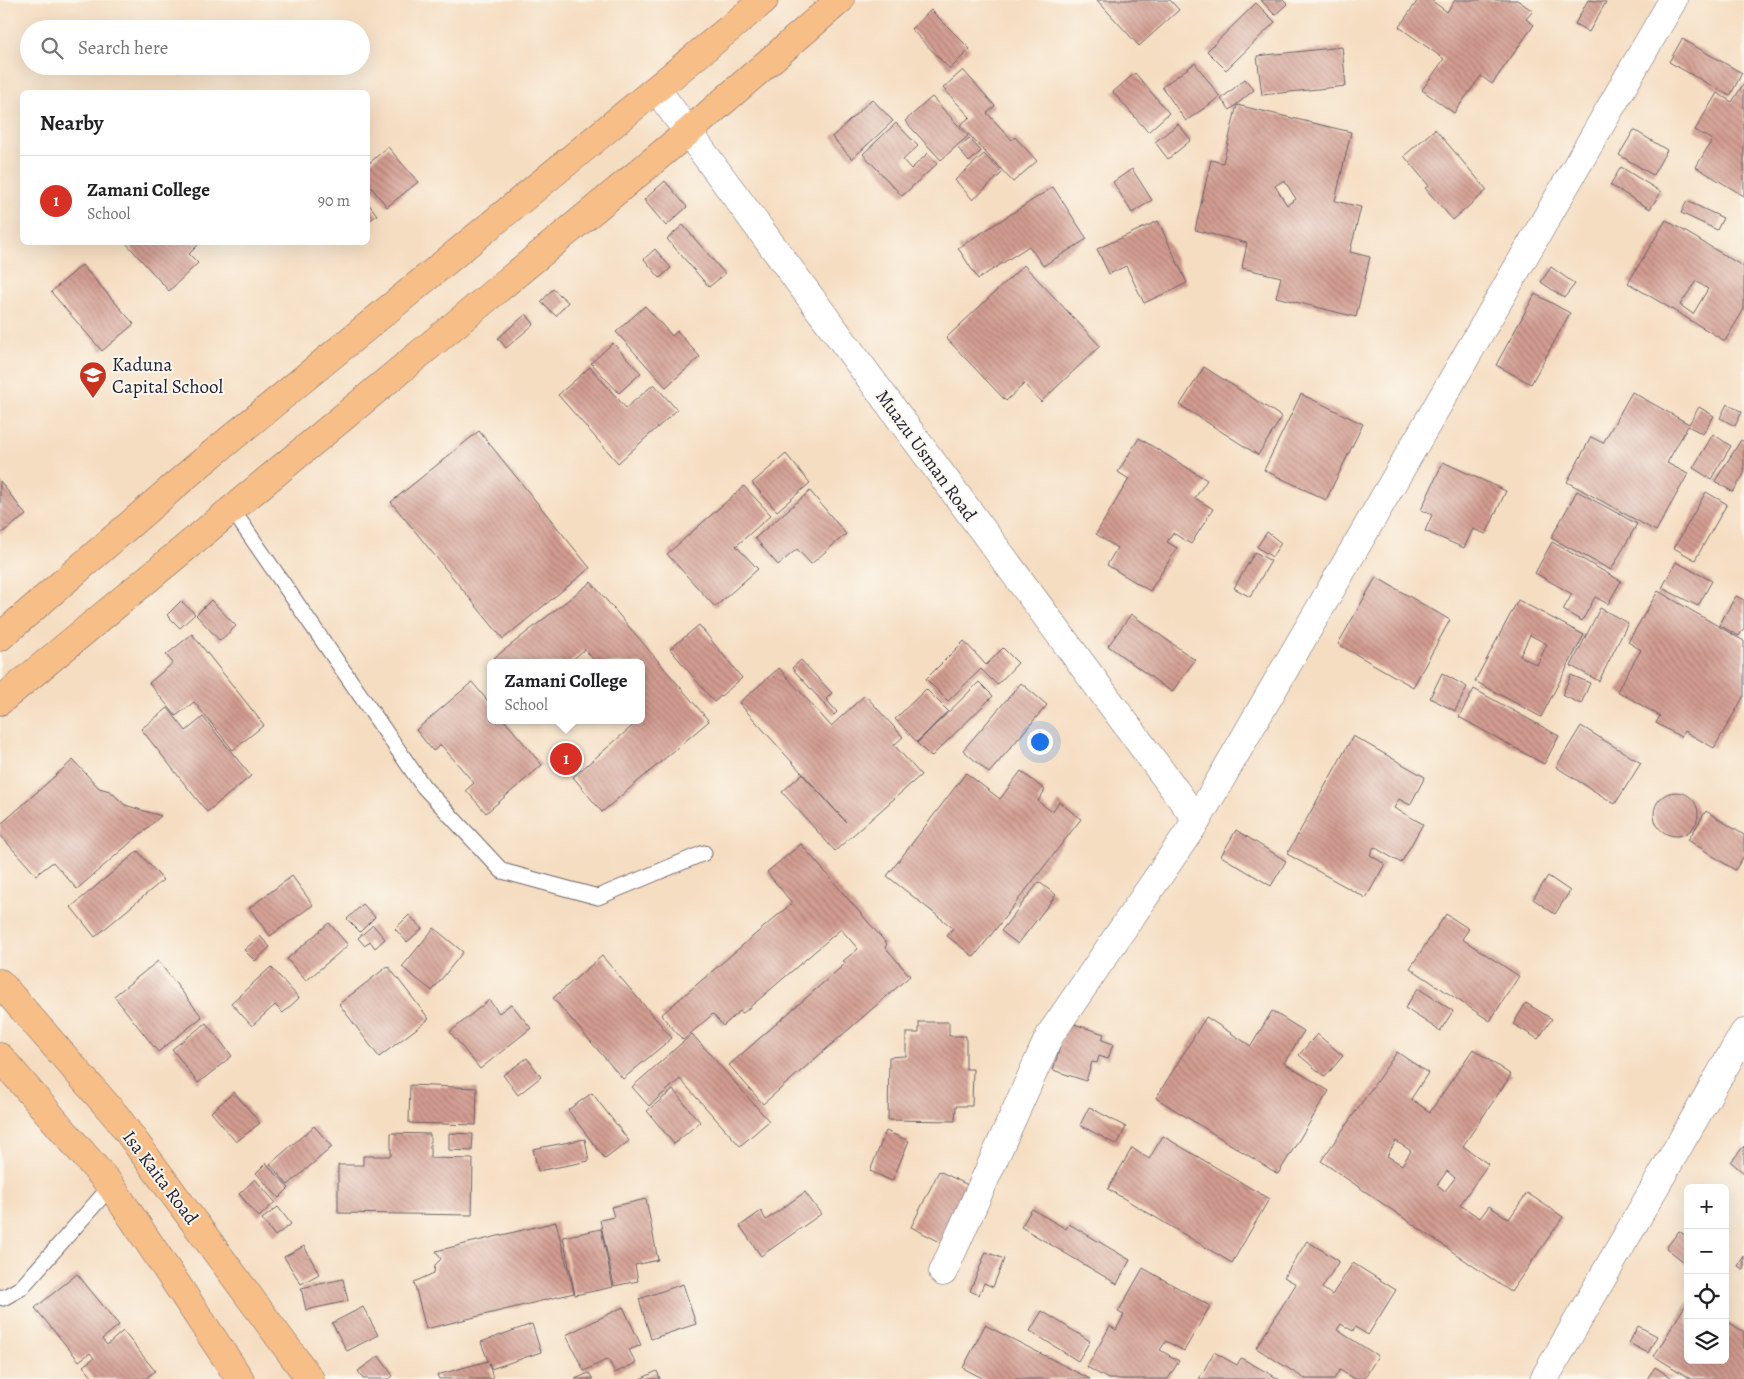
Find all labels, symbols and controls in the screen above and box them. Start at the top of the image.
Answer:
search box [20,20,370,75]
icon: search [38,34,66,62]
text: Search here [78,35,168,61]
text: Nearby [40,109,103,137]
text: Zamani College [87,177,210,203]
text: 1 [53,190,59,212]
text: 90 m [318,190,350,212]
text: School [87,203,130,225]
place label: Kaduna Capital School [112,352,223,400]
school or university icon: Kaduna Capital School [78,360,108,399]
street label: Muazu Usman Road [870,385,983,527]
popup [487,659,645,724]
text: Zamani College [504,668,628,694]
text: School [504,694,548,716]
your location [1027,729,1053,755]
pin: 1 [550,740,582,778]
street label: Isa Kaita Road [116,1125,205,1230]
map controls [1684,1184,1729,1364]
button: + [1684,1184,1729,1229]
button: − [1684,1229,1729,1274]
button: locate [1684,1274,1729,1319]
button: layers [1684,1319,1729,1364]

